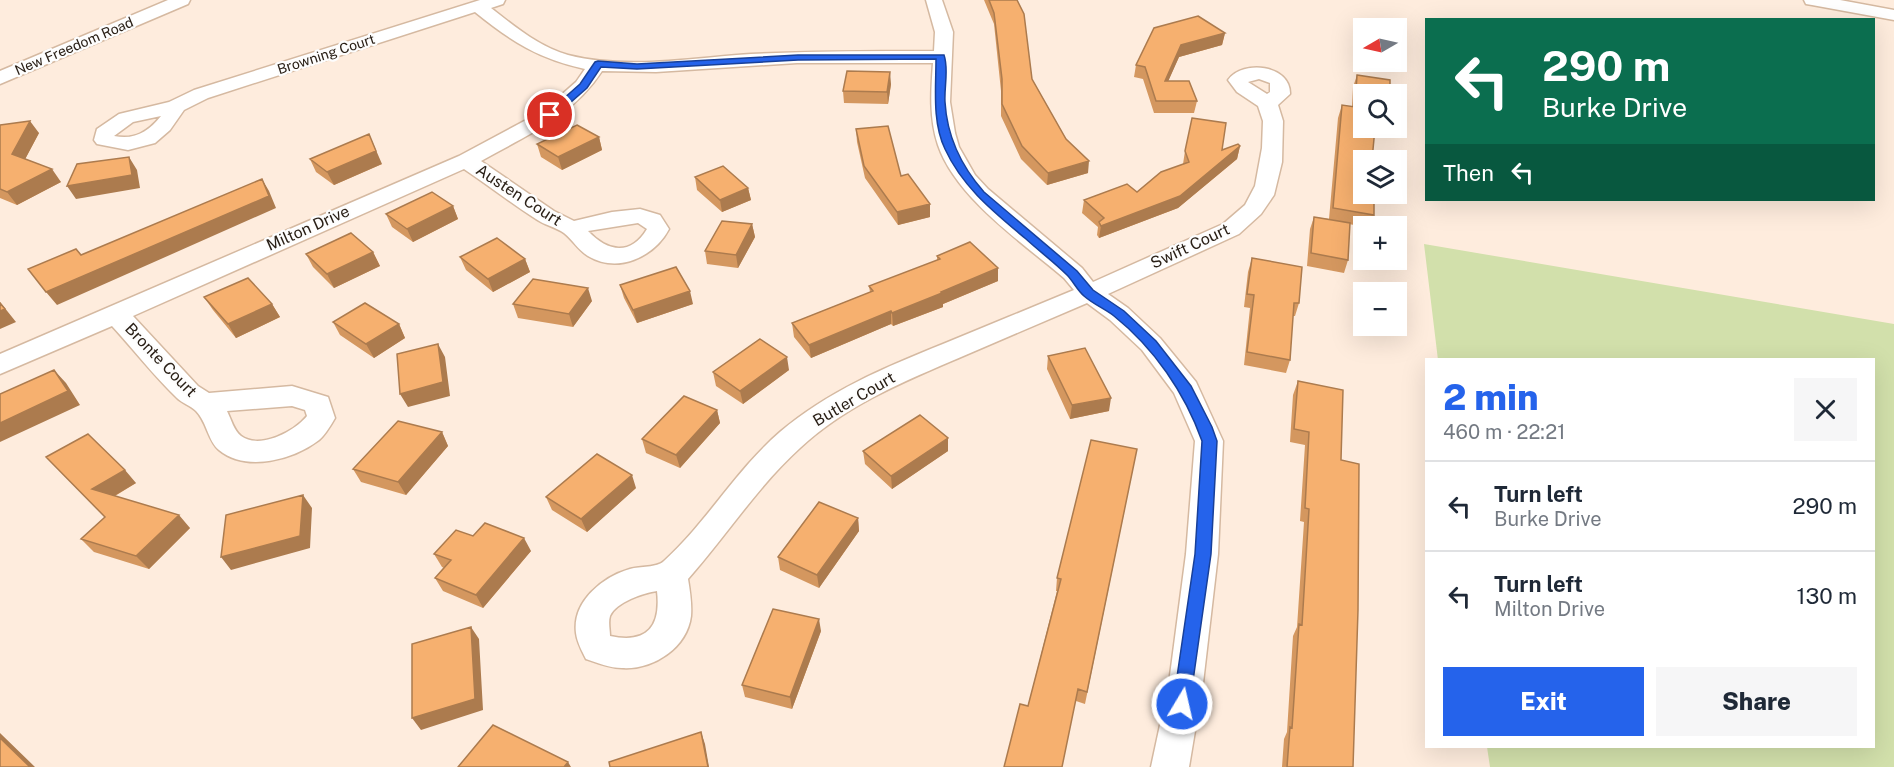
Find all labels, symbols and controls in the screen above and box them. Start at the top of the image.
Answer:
street label: New Freedom Road [12,14,136,78]
north arrow [1353,18,1407,72]
map controls [1353,18,1407,336]
street label: Browning Court [275,31,377,77]
text: 290 m [1542,41,1670,90]
icon: left [1443,42,1521,120]
button: search [1353,84,1407,138]
pin [524,89,575,140]
text: Burke Drive [1542,91,1687,123]
icon: arrive [533,98,566,131]
button: layers [1353,150,1407,204]
icon: left [1506,156,1539,189]
street label: Austen Court [473,160,565,230]
text: Then [1443,160,1494,186]
street label: Milton Drive [264,201,352,255]
button: + [1353,216,1407,270]
street label: Swift Court [1148,219,1232,273]
button: − [1353,282,1407,336]
street label: Bronte Court [121,319,201,401]
street label: Butler Court [810,368,898,430]
text: 2 min [1443,376,1539,418]
button: close [1794,378,1857,441]
text: 460 m · 22:21 [1443,420,1565,444]
text: Turn left [1494,481,1583,507]
icon: left [1443,490,1476,523]
text: 290 m [1792,493,1857,519]
text: Burke Drive [1494,507,1602,531]
text: Turn left [1494,571,1583,597]
icon: left [1443,580,1476,613]
text: 130 m [1796,583,1857,609]
text: Milton Drive [1494,597,1605,621]
button: Exit [1443,667,1644,736]
button: Share [1656,667,1857,736]
position arrow [1150,672,1214,736]

